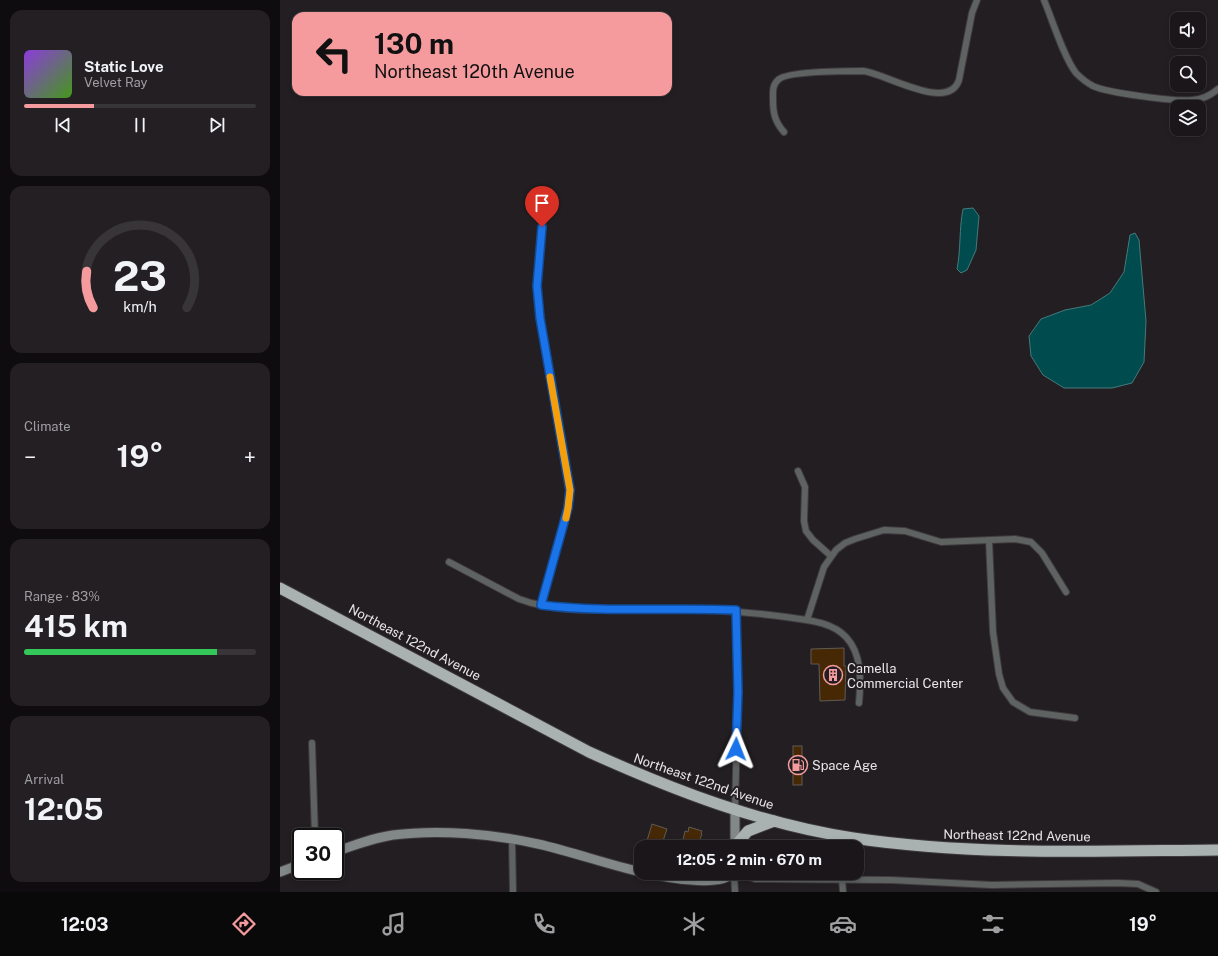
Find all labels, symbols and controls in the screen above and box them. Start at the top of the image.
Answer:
map controls [1170,12,1206,136]
button: sound [1170,12,1206,48]
text: 130 m [374,27,454,60]
icon: left [308,28,360,80]
button: search [1170,56,1206,92]
text: Static Love [84,58,164,75]
text: Northeast 120th Avenue [374,61,575,82]
text: Velvet Ray [84,75,148,90]
button: layers [1170,100,1206,136]
icon: previous [52,114,74,136]
icon: pause [129,114,151,136]
icon: next [206,114,228,136]
pin [525,186,559,227]
icon: arrive [531,192,553,214]
text: 23 [113,250,167,299]
text: km/h [123,297,157,314]
text: Climate [24,419,71,434]
text: 19° [117,438,163,474]
text: − [24,444,36,470]
text: + [244,444,256,470]
text: Range · 83% [24,589,100,604]
street label: Northeast 122nd Avenue [346,601,483,684]
text: 415 km [24,608,128,644]
place label: Camella Commercial Center [847,661,963,691]
building icon: Camella Commercial Center [822,664,844,686]
position arrow [715,728,757,770]
street label: Northeast 122nd Avenue [632,750,776,813]
fuel station icon: Space Age [787,754,809,776]
place label: Space Age [812,758,877,773]
text: Arrival [24,772,64,787]
text: 12:05 [24,791,104,827]
street label: Northeast 122nd Avenue [943,827,1091,844]
speed limit sign: 30 [292,828,344,880]
text: 12:05 · 2 min · 670 m [676,851,822,868]
icon: directions [230,910,258,938]
icon: music [380,910,408,938]
icon: phone [530,910,558,938]
icon: climate [680,910,708,938]
icon: car [829,910,857,938]
icon: filters [979,910,1007,938]
text: 12:03 [61,914,108,935]
text: 19° [1129,914,1157,935]

